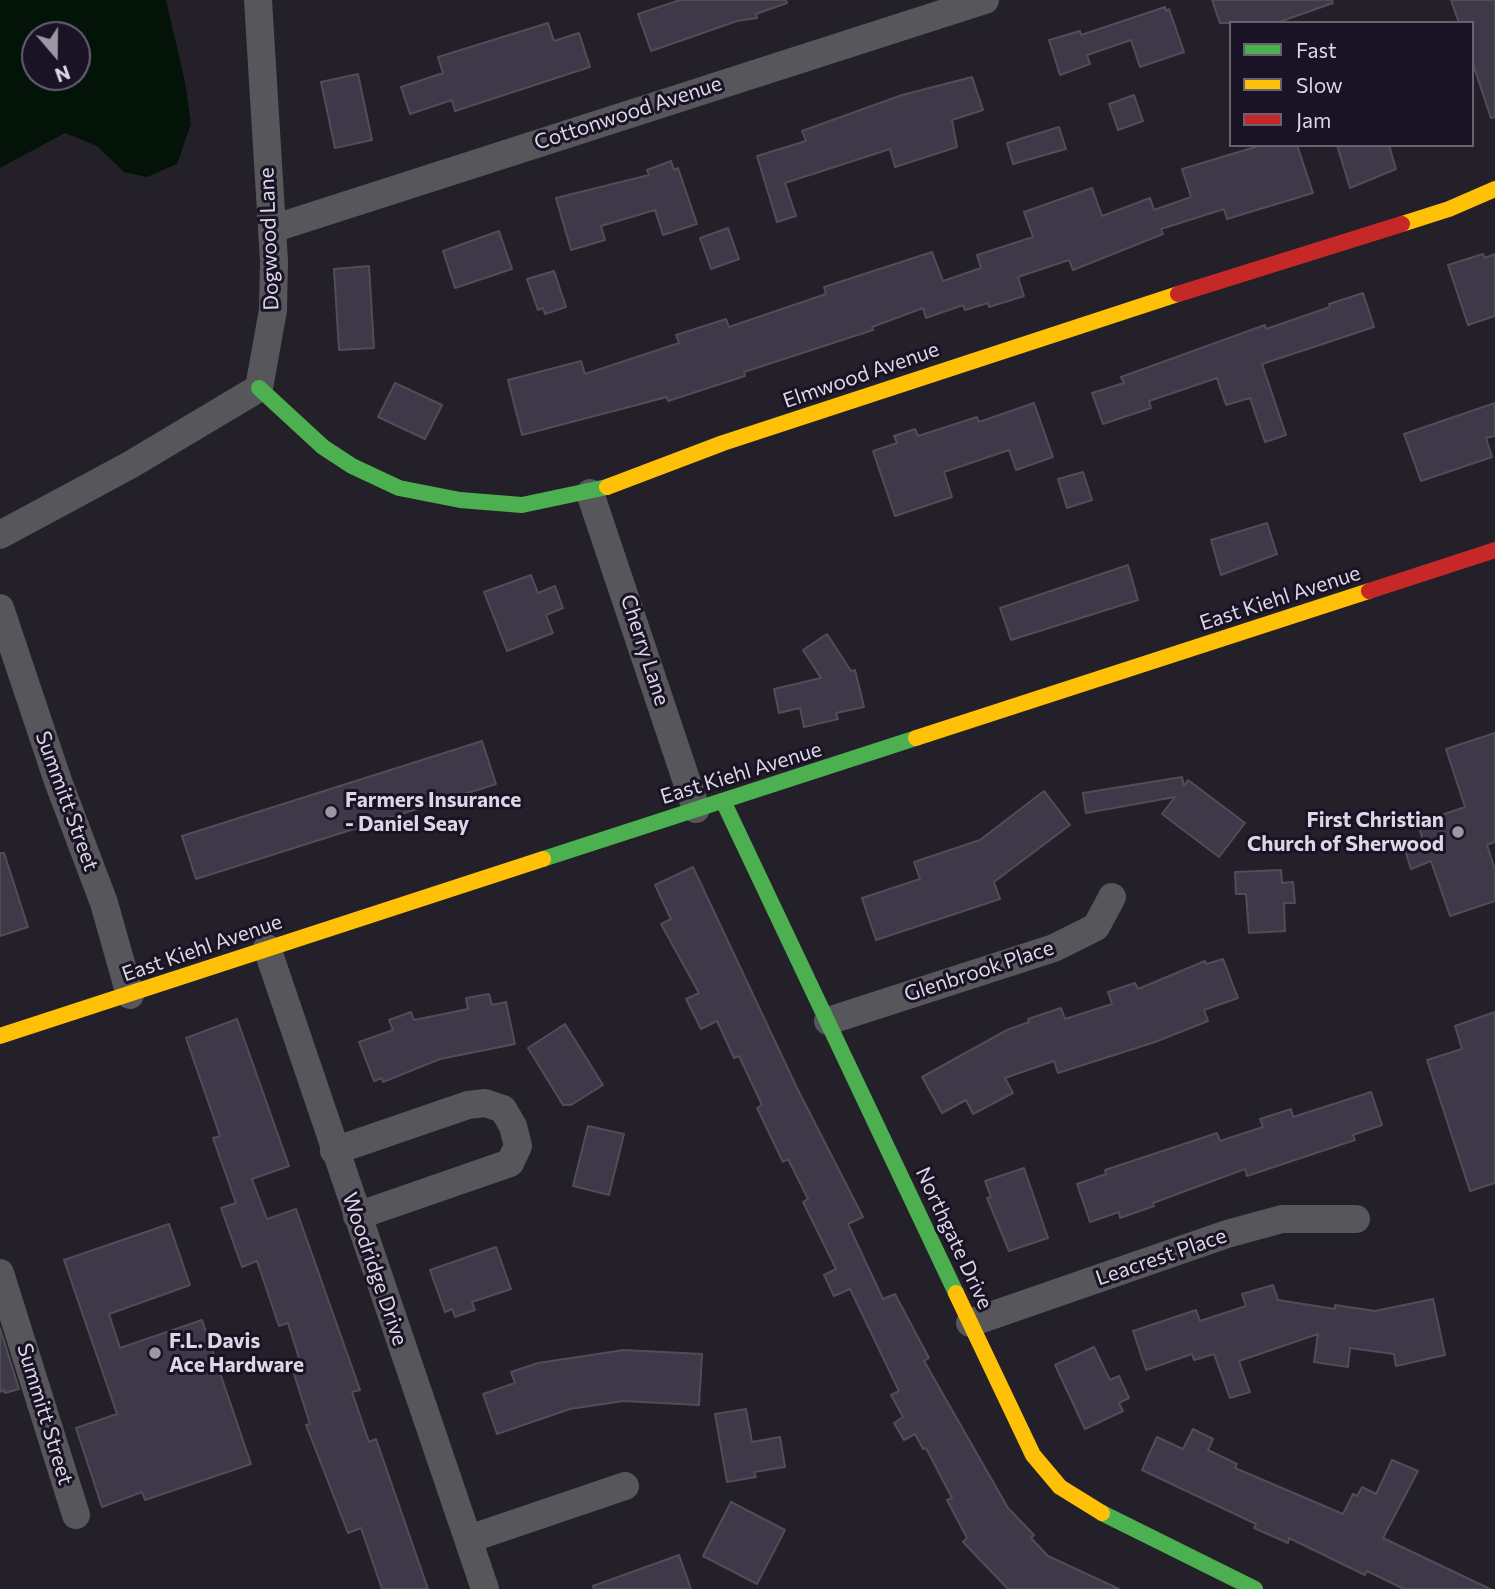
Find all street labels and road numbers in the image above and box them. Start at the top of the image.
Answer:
street label: Cottonwood Avenue [531,71,725,155]
street label: Dogwood Lane [254,167,284,311]
street label: Elmwood Avenue [780,336,942,414]
street label: East Kiehl Avenue [1196,560,1364,636]
street label: Cherry Lane [615,591,675,709]
street label: Summitt Street [30,728,104,874]
street label: East Kiehl Avenue [657,736,825,810]
street label: East Kiehl Avenue [119,909,285,987]
street label: Glenbrook Place [901,935,1057,1007]
street label: Northgate Drive [910,1163,998,1313]
street label: Woodridge Drive [337,1189,413,1349]
street label: Leacrest Place [1092,1223,1230,1291]
street label: Summitt Street [12,1340,78,1488]

